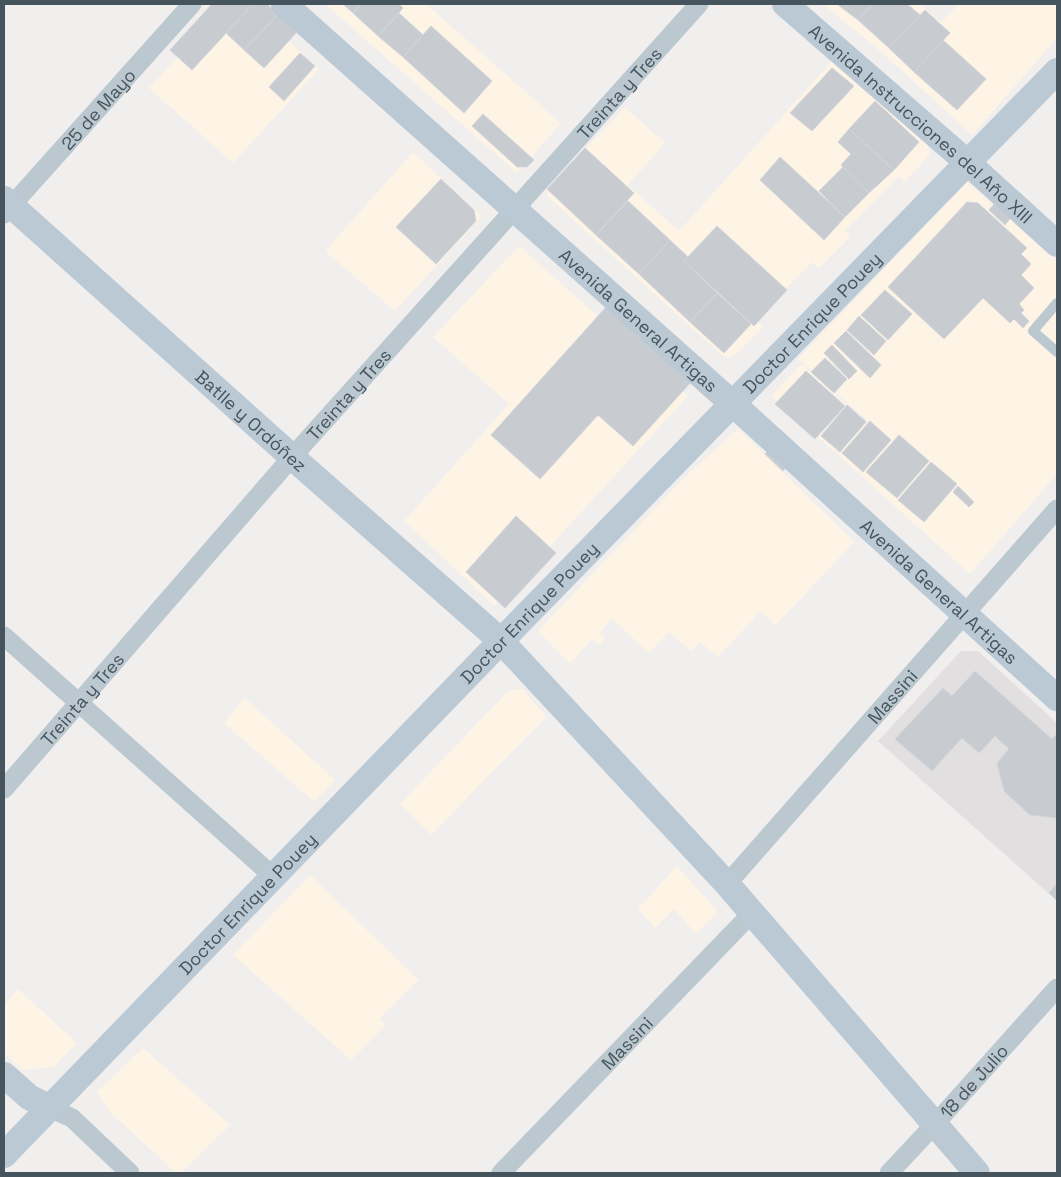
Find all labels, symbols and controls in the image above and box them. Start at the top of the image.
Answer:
street label: Avenida Instrucciones del Año XIII [804,19,1038,228]
street label: Treinta y Tres [572,42,666,144]
street label: 25 de Mayo [56,64,140,154]
street label: Avenida General Artigas [554,243,723,397]
street label: Doctor Enrique Pouey [738,247,886,398]
street label: Treinta y Tres [301,343,396,445]
street label: Batlle y Ordóñez [191,365,312,476]
street label: Avenida General Artigas [856,514,1023,669]
street label: Doctor Enrique Pouey [455,537,603,688]
street label: Treinta y Tres [35,648,129,750]
street label: Massini [862,664,922,728]
street label: Doctor Enrique Pouey [173,828,321,979]
street label: Massini [596,1012,657,1074]
street label: 18 de Julio [934,1039,1013,1123]

